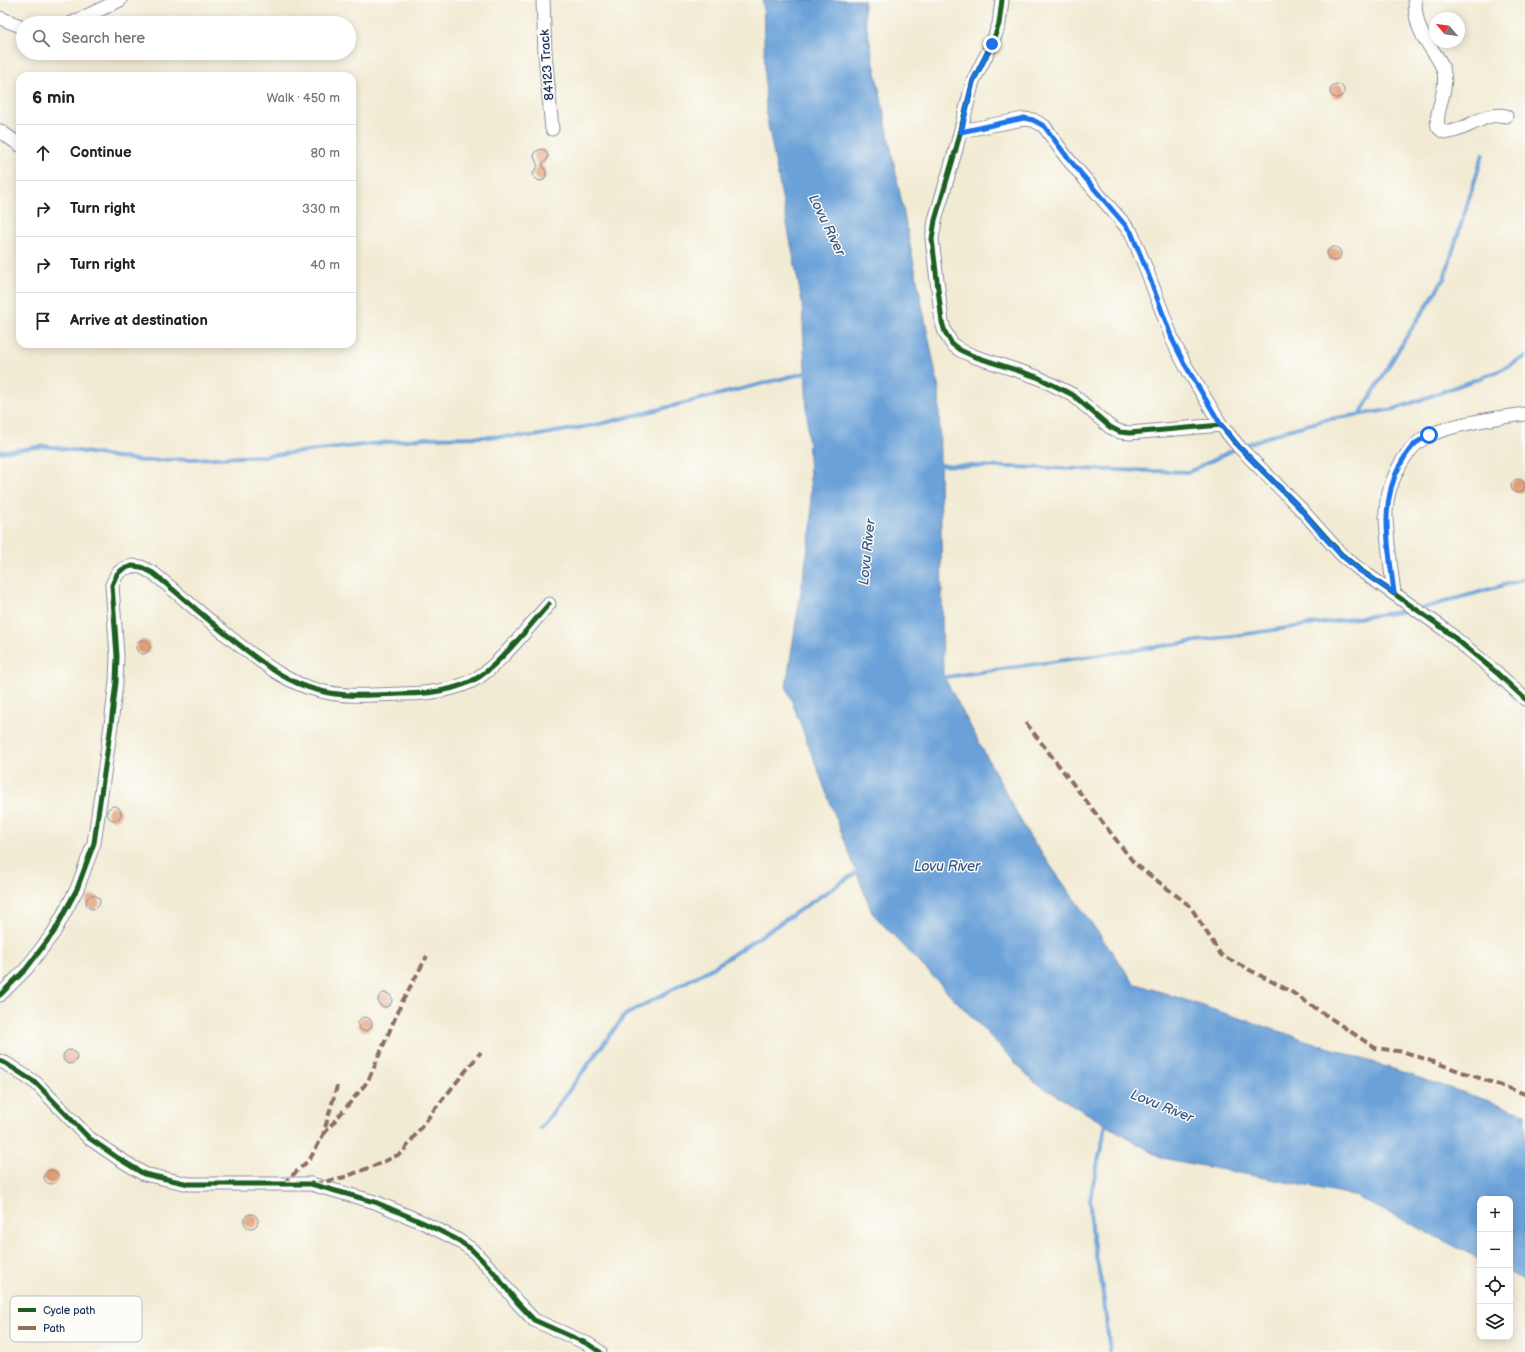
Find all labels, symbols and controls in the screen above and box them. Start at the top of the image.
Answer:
north arrow [1429,12,1465,48]
search box [16,16,356,60]
icon: search [30,27,52,49]
street label: 84123 Track [536,28,557,101]
text: Search here [62,29,145,48]
route end [983,35,1001,53]
text: 6 min [32,88,75,108]
text: Walk · 450 m [266,90,340,106]
icon: ahead [32,142,54,164]
text: Continue [70,143,132,162]
text: 80 m [311,145,340,161]
water label: Lovu River [805,192,850,259]
icon: right [32,198,54,220]
text: Turn right [70,199,135,218]
text: 330 m [302,201,340,217]
icon: right [32,254,54,276]
text: Turn right [70,255,135,274]
text: 40 m [310,257,340,273]
icon: arrive [32,310,54,332]
text: Arrive at destination [70,311,208,330]
route start [1420,426,1438,444]
water label: Lovu River [855,517,879,586]
water label: Lovu River [914,858,981,875]
water label: Lovu River [1128,1086,1197,1127]
map controls [1477,1196,1513,1340]
button: + [1477,1196,1513,1232]
button: − [1477,1232,1513,1268]
button: locate [1477,1268,1513,1304]
legend [10,1296,142,1342]
text: Cycle path [43,1304,95,1317]
button: layers [1477,1304,1513,1340]
text: Path [43,1322,65,1335]

